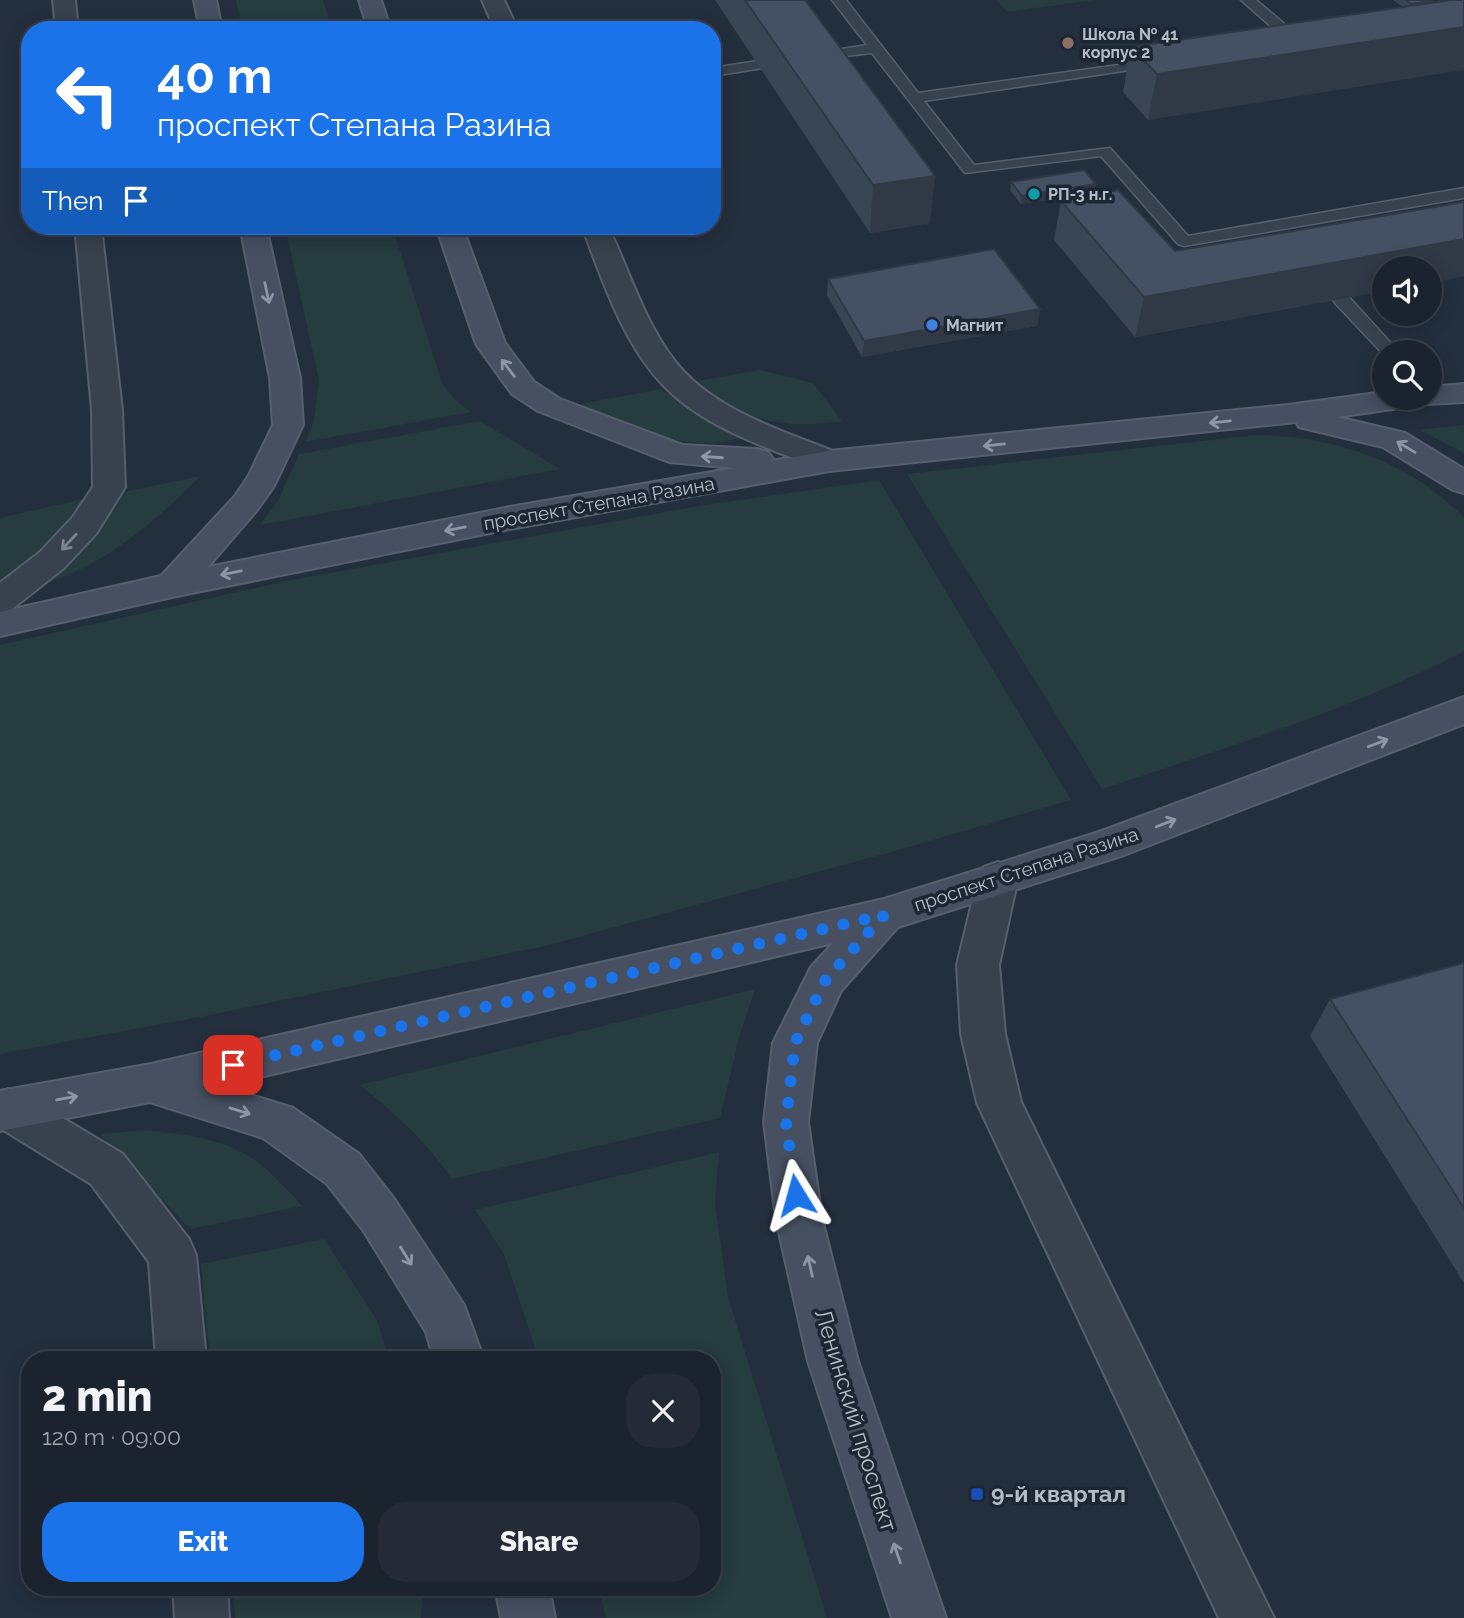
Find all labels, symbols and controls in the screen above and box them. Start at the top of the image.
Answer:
place label: Школа № 41 корпус 2 [1082,25,1178,62]
marker: Школа № 41 корпус 2 [1060,35,1076,51]
text: 40 m [157,47,272,104]
icon: left [42,49,133,140]
text: проспект Степана Разина [157,106,551,143]
icon: arrive [117,182,155,220]
place label: РП-3 н.г. [1048,185,1112,204]
text: Then [42,186,103,216]
marker: РП-3 н.г. [1026,186,1042,202]
map controls [1372,256,1442,410]
button: sound [1372,256,1442,326]
one-way arrow [260,281,274,304]
place label: Магнит [946,316,1003,335]
marker: Магнит [924,317,940,333]
button: search [1372,340,1442,410]
one-way arrow [501,359,516,378]
one-way arrow [1209,415,1232,428]
one-way arrow [983,439,1005,452]
one-way arrow [1396,440,1416,454]
one-way arrow [701,450,724,463]
street label: проспект Степана Разина [482,472,716,534]
one-way arrow [444,523,467,536]
one-way arrow [60,533,77,550]
one-way arrow [220,567,243,581]
one-way arrow [1367,735,1389,748]
one-way arrow [1154,816,1176,829]
street label: проспект Степана Разина [911,822,1141,916]
pin [203,1035,263,1095]
icon: arrive [214,1046,252,1084]
one-way arrow [55,1091,78,1105]
one-way arrow [228,1105,250,1118]
position arrow [759,1158,833,1232]
one-way arrow [399,1246,413,1266]
one-way arrow [803,1255,816,1277]
street label: Ленинский проспект [810,1305,903,1535]
text: 2 min [42,1372,152,1421]
button: close [626,1374,700,1448]
text: 120 m · 09:00 [42,1423,181,1450]
place label: 9-й квартал [991,1480,1126,1507]
marker: 9-й квартал [969,1486,985,1502]
button: Exit [42,1502,364,1582]
button: Share [378,1502,700,1582]
one-way arrow [890,1543,902,1565]

